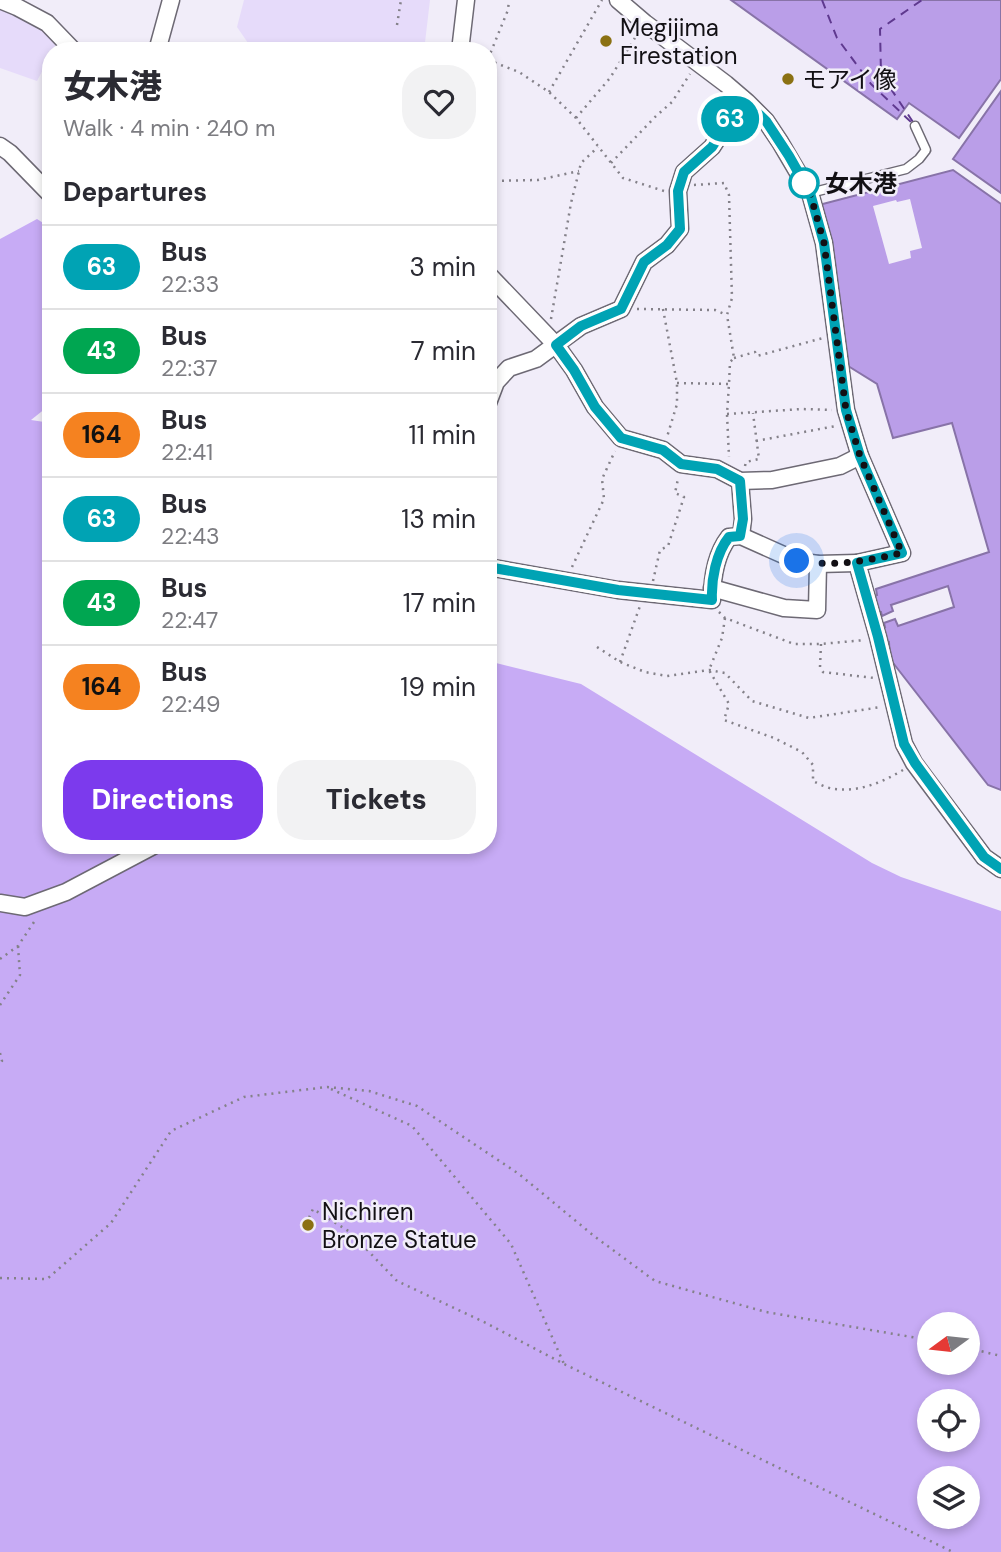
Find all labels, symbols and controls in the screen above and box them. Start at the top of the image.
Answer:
place label: Megijima Firestation [620,12,737,71]
marker: Megijima Firestation [598,33,614,49]
place label: モアイ像 [802,64,897,95]
text: 女木港 [63,65,162,108]
button: heart [402,65,476,139]
marker: モアイ像 [780,71,796,87]
line badge: 63 [698,96,762,142]
text: 63 [715,103,745,134]
text: Walk · 4 min · 240 m [63,113,275,143]
marker: 女木港 [789,168,819,198]
place label: 女木港 [825,168,897,199]
text: Departures [63,175,207,209]
text: Bus [161,235,207,269]
text: 3 min [409,250,476,284]
text: 63 [87,251,116,282]
text: 22:33 [161,269,219,299]
text: Bus [161,319,207,353]
text: 7 min [411,334,476,368]
text: 43 [86,335,117,366]
text: 22:37 [161,353,218,383]
text: Bus [161,403,207,437]
text: 11 min [409,418,476,452]
text: 164 [82,419,121,450]
text: 22:41 [161,437,213,467]
text: Bus [161,487,207,521]
text: 13 min [401,502,476,536]
text: 63 [87,503,116,534]
text: 22:43 [161,521,220,551]
your location [779,543,814,578]
text: Bus [161,571,207,605]
text: 17 min [403,586,476,620]
text: 43 [86,587,117,618]
text: 22:47 [161,605,218,635]
text: Bus [161,655,207,689]
text: 19 min [400,670,476,704]
text: 164 [82,671,121,702]
text: 22:49 [161,689,221,719]
button: Directions [63,760,263,840]
button: Tickets [277,760,476,840]
place label: Nichiren Bronze Statue [322,1196,477,1255]
marker: Nichiren Bronze Statue [300,1217,316,1233]
north arrow [917,1312,980,1376]
map controls [917,1312,980,1529]
button: locate [917,1389,980,1452]
button: layers [917,1466,980,1529]

